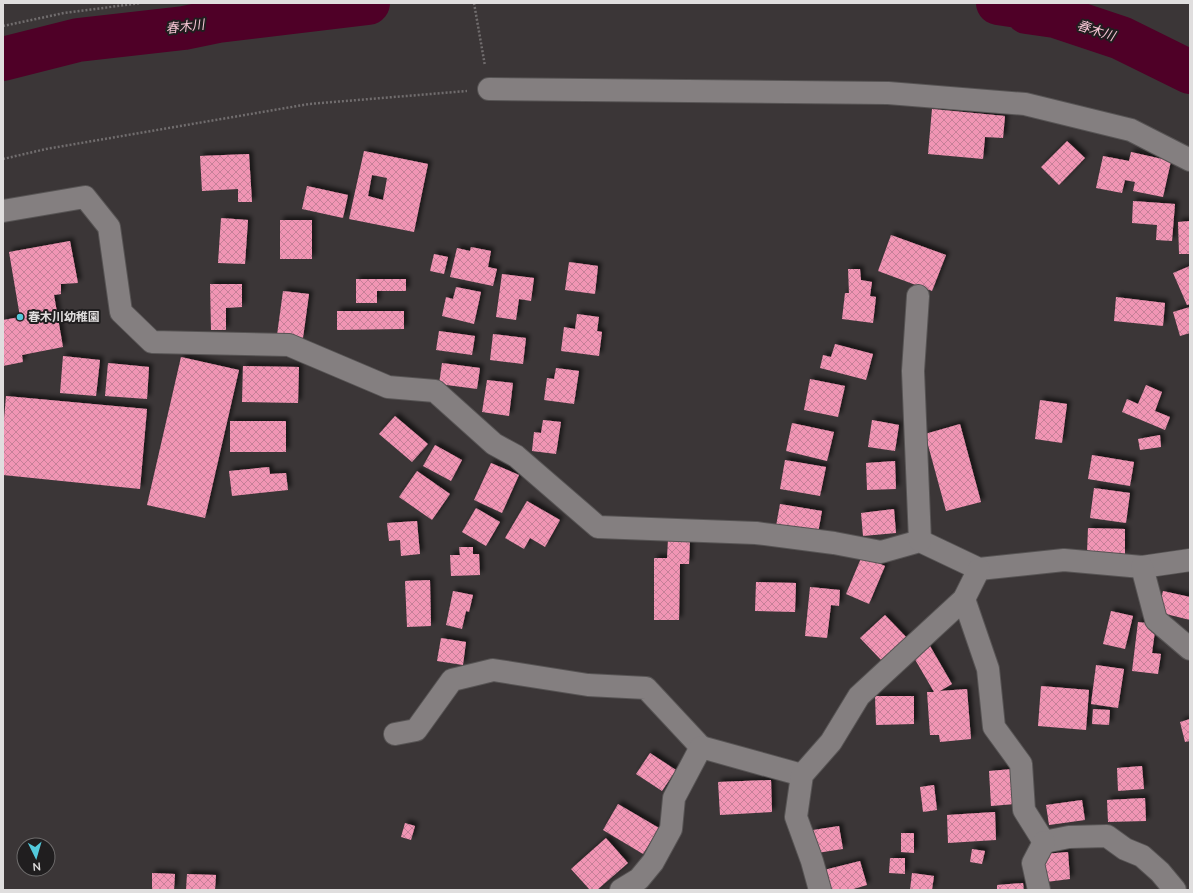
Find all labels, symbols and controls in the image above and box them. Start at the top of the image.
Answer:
water label: 春木川 [165,15,208,38]
water label: 春木川 [1074,16,1119,46]
place label: 春木川幼稚園 [28,309,100,325]
marker: 春木川幼稚園 [15,312,25,322]
north arrow [16,837,56,877]
text: N [32,859,42,874]

